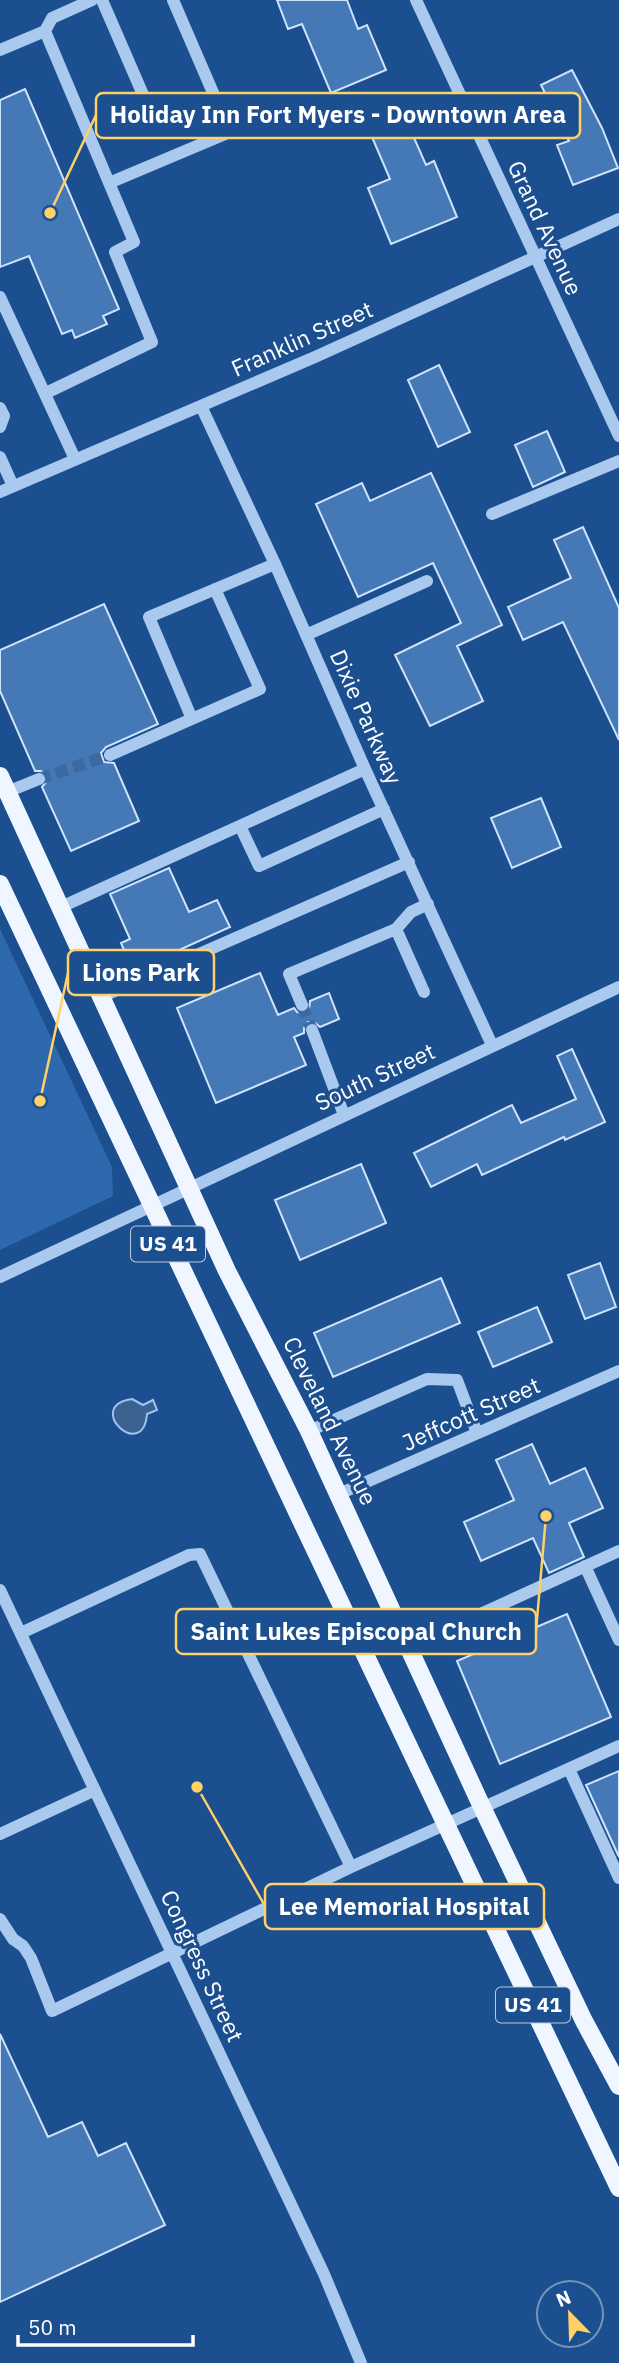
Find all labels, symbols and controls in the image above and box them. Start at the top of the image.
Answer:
callout: Holiday Inn Fort Myers - Downtown Area [96,93,580,138]
text: Holiday Inn Fort Myers - Downtown Area [110,98,566,130]
street label: Grand Avenue [502,155,590,300]
street label: Franklin Street [226,294,377,383]
street label: Dixie Parkway [324,645,410,789]
callout: Lions Park [68,950,214,995]
text: Lions Park [82,956,200,988]
street label: South Street [310,1035,439,1117]
road number: US 41 [131,1226,205,1262]
street label: Cleveland Avenue [277,1331,385,1510]
street label: Jeffcott Street [397,1369,544,1457]
callout: Saint Lukes Episcopal Church [176,1609,536,1654]
text: Saint Lukes Episcopal Church [190,1615,522,1647]
callout: Lee Memorial Hospital [265,1884,544,1929]
street label: Congress Street [155,1885,251,2046]
text: Lee Memorial Hospital [279,1890,530,1922]
road number: US 41 [496,1988,570,2022]
north arrow [535,2279,605,2349]
text: N [552,2285,574,2312]
scale bar [18,2304,192,2348]
text: 50 m [28,2313,77,2341]

